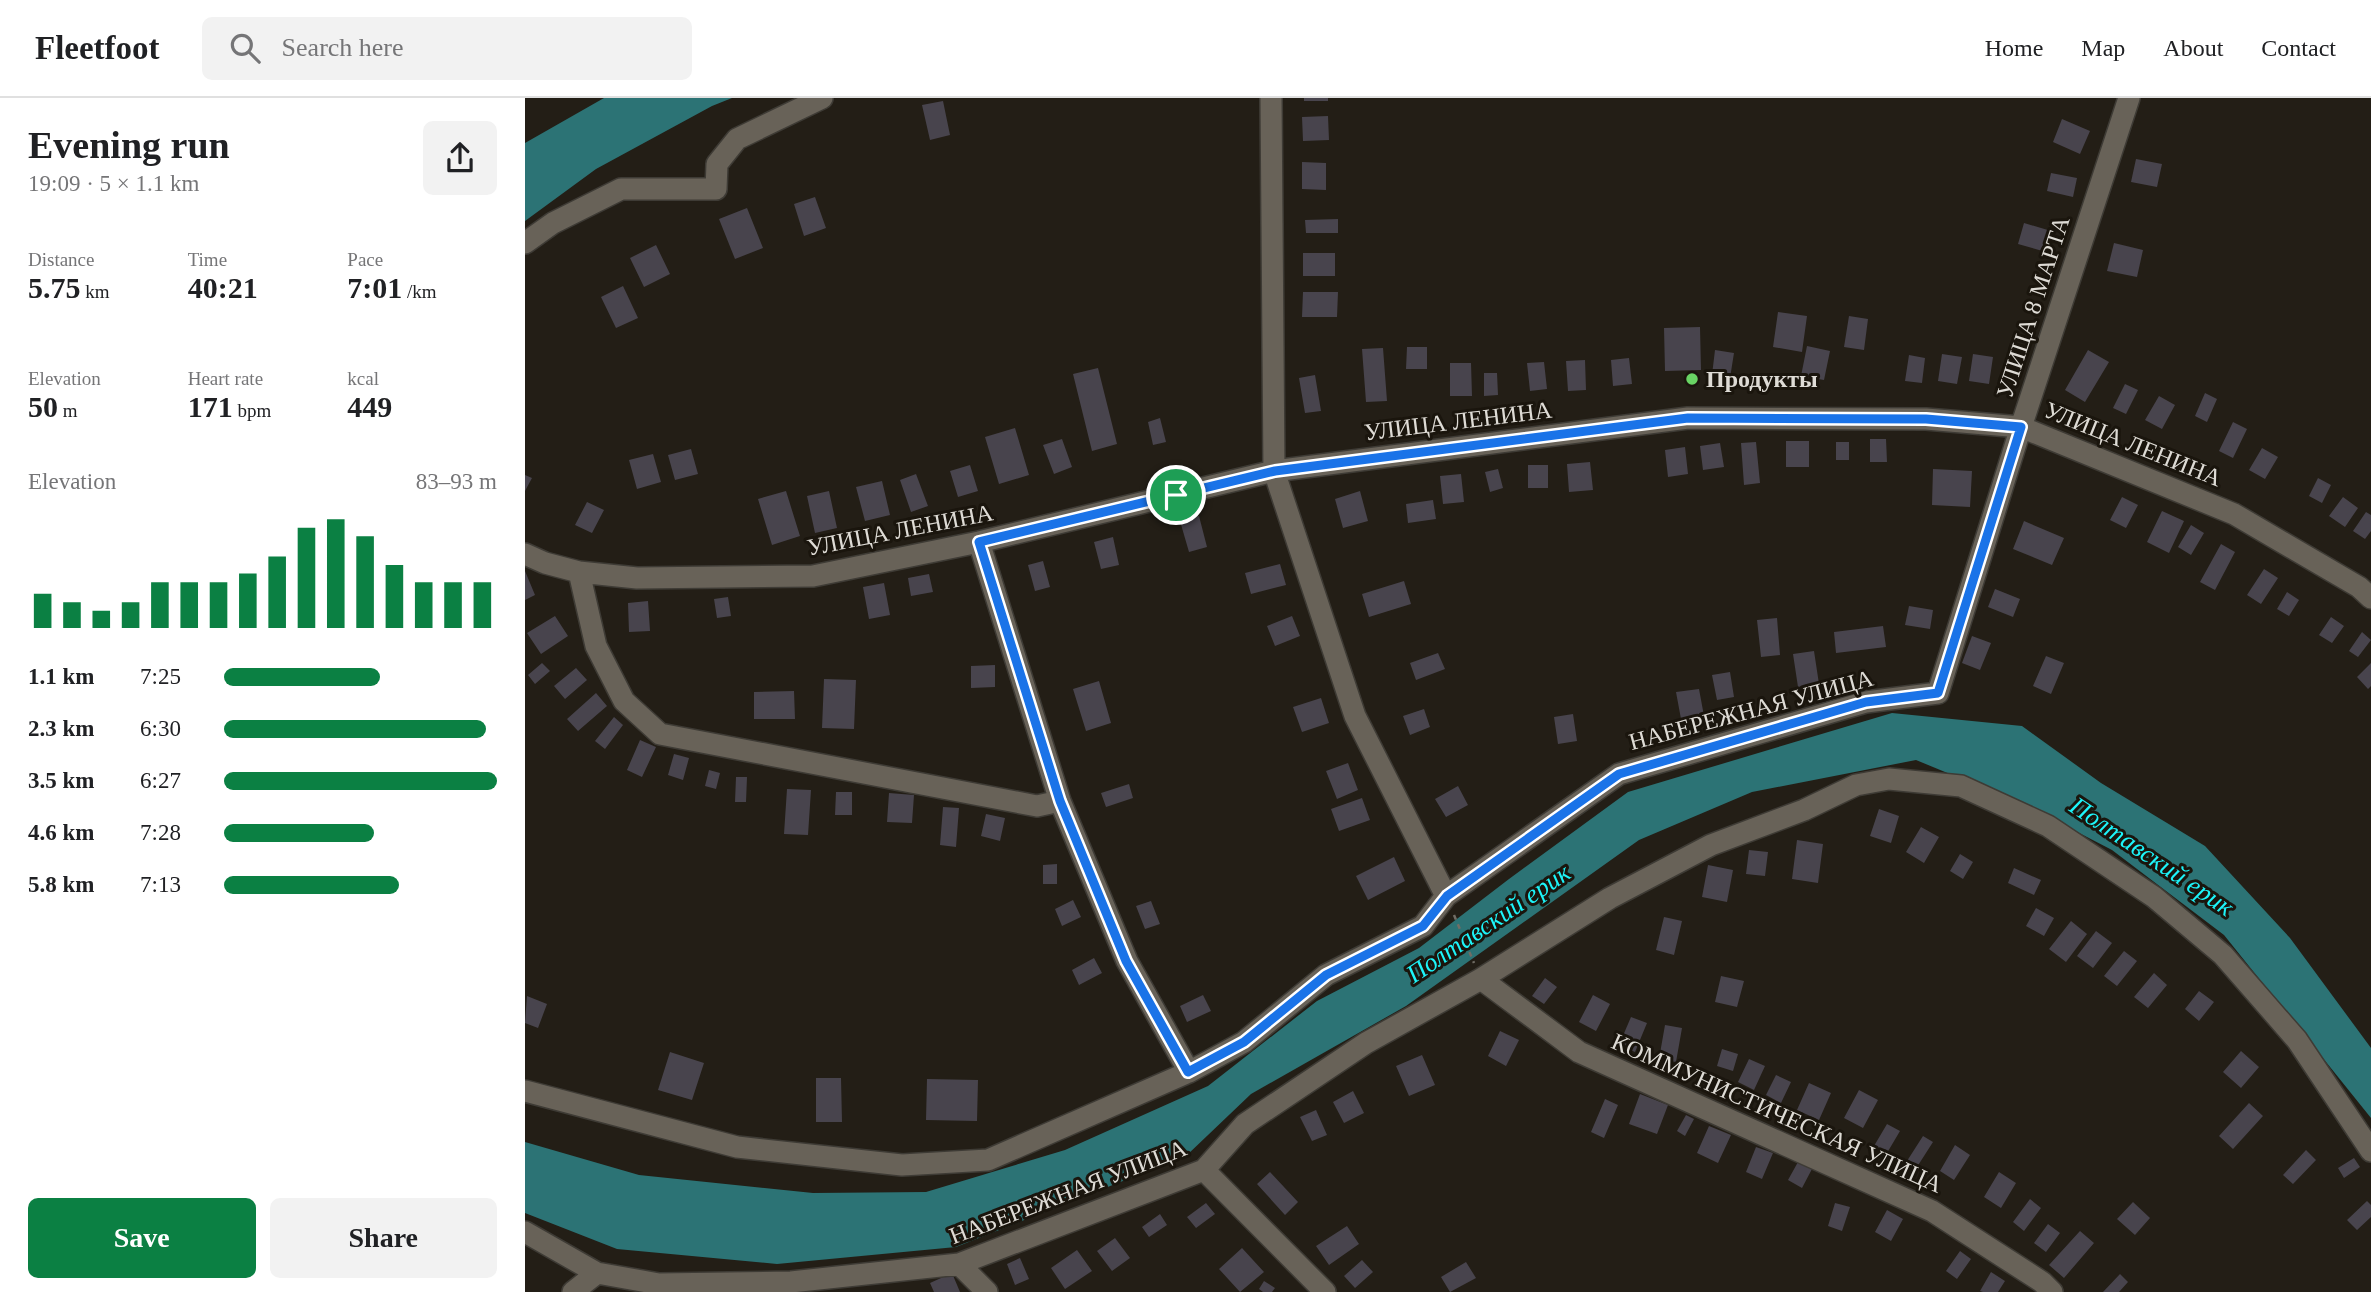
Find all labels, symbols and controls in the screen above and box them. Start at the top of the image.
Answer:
search box [202,17,692,80]
icon: search [226,29,264,67]
text: Fleetfoot [35,30,160,66]
text: Search here [282,33,404,62]
text: Home [1985,35,2043,61]
text: Map [2081,35,2125,61]
text: About [2163,35,2223,61]
text: Contact [2261,35,2336,61]
button: share [423,121,497,195]
text: Evening run [28,124,230,166]
text: 19:09 · 5 × 1.1 km [28,171,199,196]
street label: УЛИЦА 8 МАРТА [1991,212,2075,401]
text: Distance [28,249,94,270]
text: Time [188,249,227,270]
text: Pace [347,249,383,270]
text: 5.75 [28,271,81,304]
text: 40:21 [188,271,258,304]
text: 7:01 [347,271,402,304]
text: km [81,281,110,302]
text: /km [402,281,437,302]
place label: Продукты [1706,366,1818,392]
text: Elevation [28,368,101,389]
text: Heart rate [188,368,263,389]
text: kcal [347,368,379,389]
marker: Продукты [1684,371,1700,387]
text: 50 [28,390,58,423]
text: 171 [188,390,233,423]
text: 449 [347,390,392,423]
street label: УЛИЦА ЛЕНИНА [1363,397,1554,445]
street label: УЛИЦА ЛЕНИНА [2041,397,2226,492]
text: m [58,400,78,421]
text: bpm [233,400,271,421]
pin [1146,465,1206,525]
text: Elevation [28,469,116,494]
text: 83–93 m [416,469,497,494]
icon: arrive [1157,476,1195,514]
street label: УЛИЦА ЛЕНИНА [805,499,996,561]
text: 1.1 km [28,664,94,689]
text: 7:25 [140,664,181,689]
street label: НАБЕРЕЖНАЯ УЛИЦА [1626,665,1877,755]
text: 2.3 km [28,716,94,741]
text: 6:30 [140,716,181,741]
text: 3.5 km [28,768,94,793]
text: 6:27 [140,768,181,793]
water label: Полтавский ерик [2063,790,2240,922]
text: 4.6 km [28,820,94,845]
text: 7:28 [140,820,181,845]
water label: Полтавский ерик [1400,857,1576,990]
text: 5.8 km [28,872,94,897]
text: 7:13 [140,872,181,897]
street label: КОММУНИСТИЧЕСКАЯ УЛИЦА [1608,1028,1947,1198]
street label: НАБЕРЕЖНАЯ УЛИЦА [946,1134,1191,1249]
button: Save [28,1198,256,1278]
button: Share [270,1198,497,1278]

